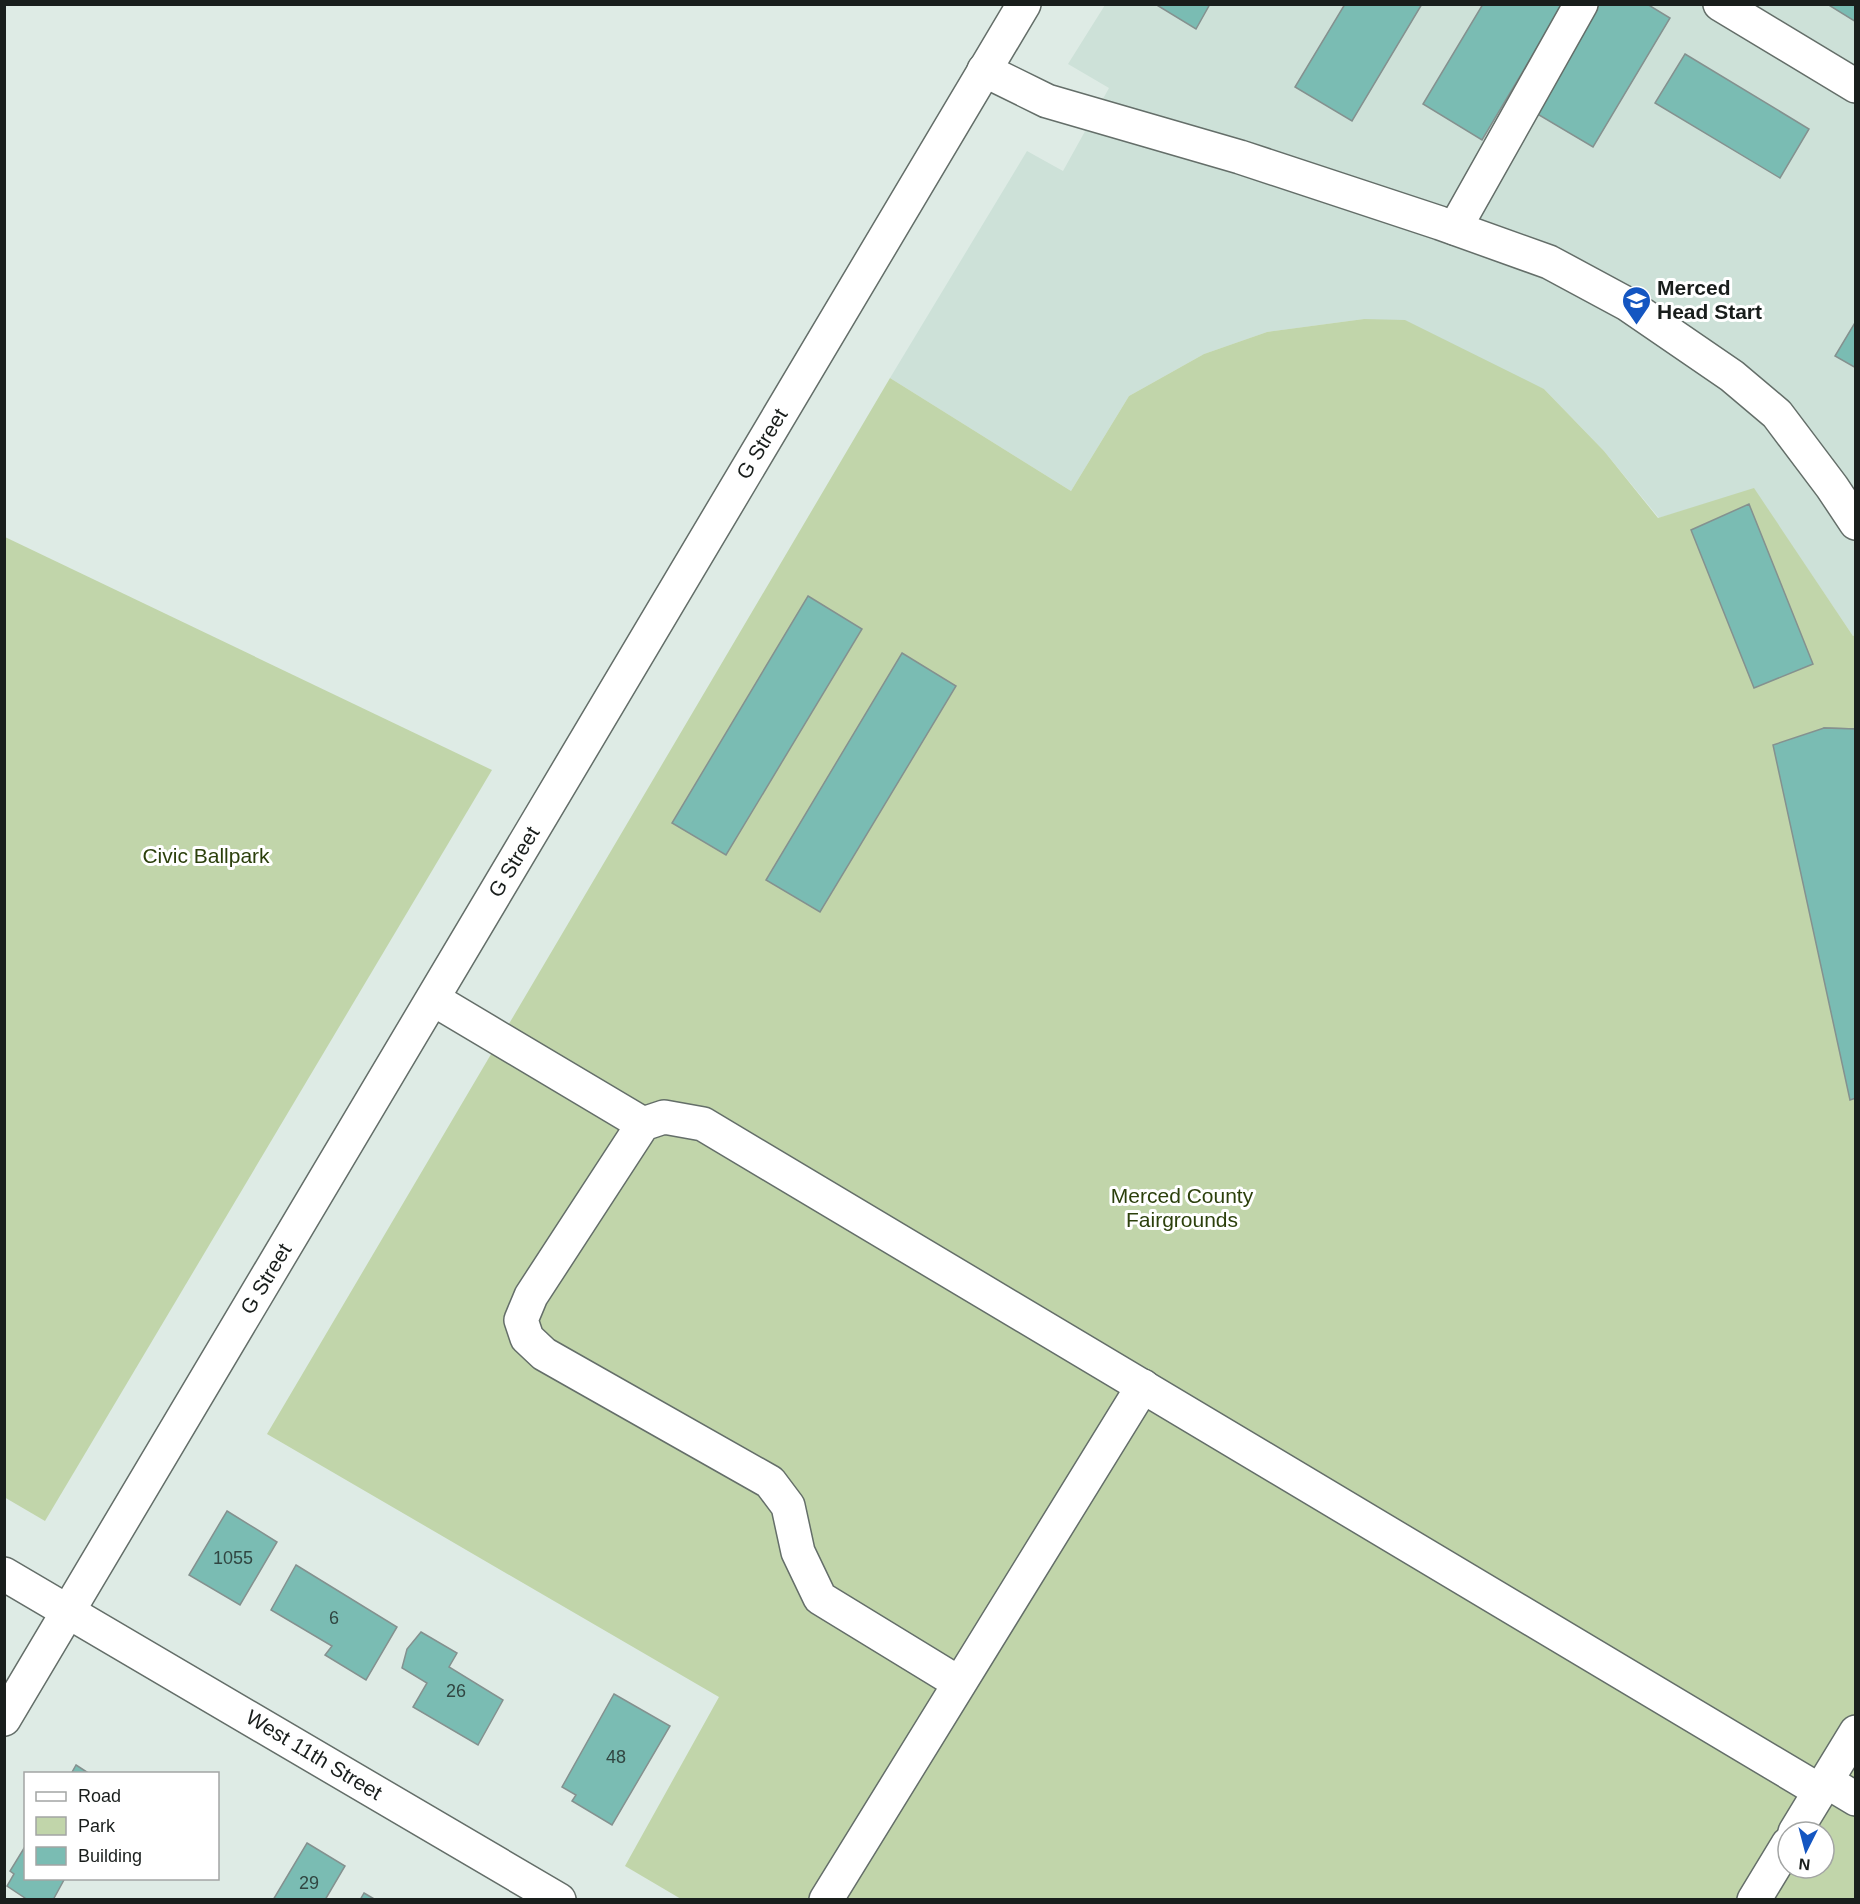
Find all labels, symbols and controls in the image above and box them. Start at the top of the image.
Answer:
place label: Merced Head Start [1657,276,1762,323]
school or university icon: Merced Head Start [1620,284,1652,326]
street label: G Street [732,404,792,483]
street label: G Street [484,822,544,901]
park label: Civic Ballpark [142,844,270,867]
park label: Merced County Fairgrounds [1111,1184,1254,1231]
street label: G Street [236,1239,296,1318]
house number: 1055 [213,1548,253,1568]
house number: 6 [329,1608,339,1628]
house number: 26 [446,1681,466,1701]
street label: West 11th Street [242,1705,387,1804]
house number: 48 [606,1747,626,1767]
legend [24,1772,219,1880]
text: Road [78,1786,121,1806]
text: Park [78,1816,116,1836]
north arrow [1776,1820,1836,1880]
text: Building [78,1846,142,1866]
text: N [1798,1855,1811,1873]
house number: 29 [299,1873,319,1893]

